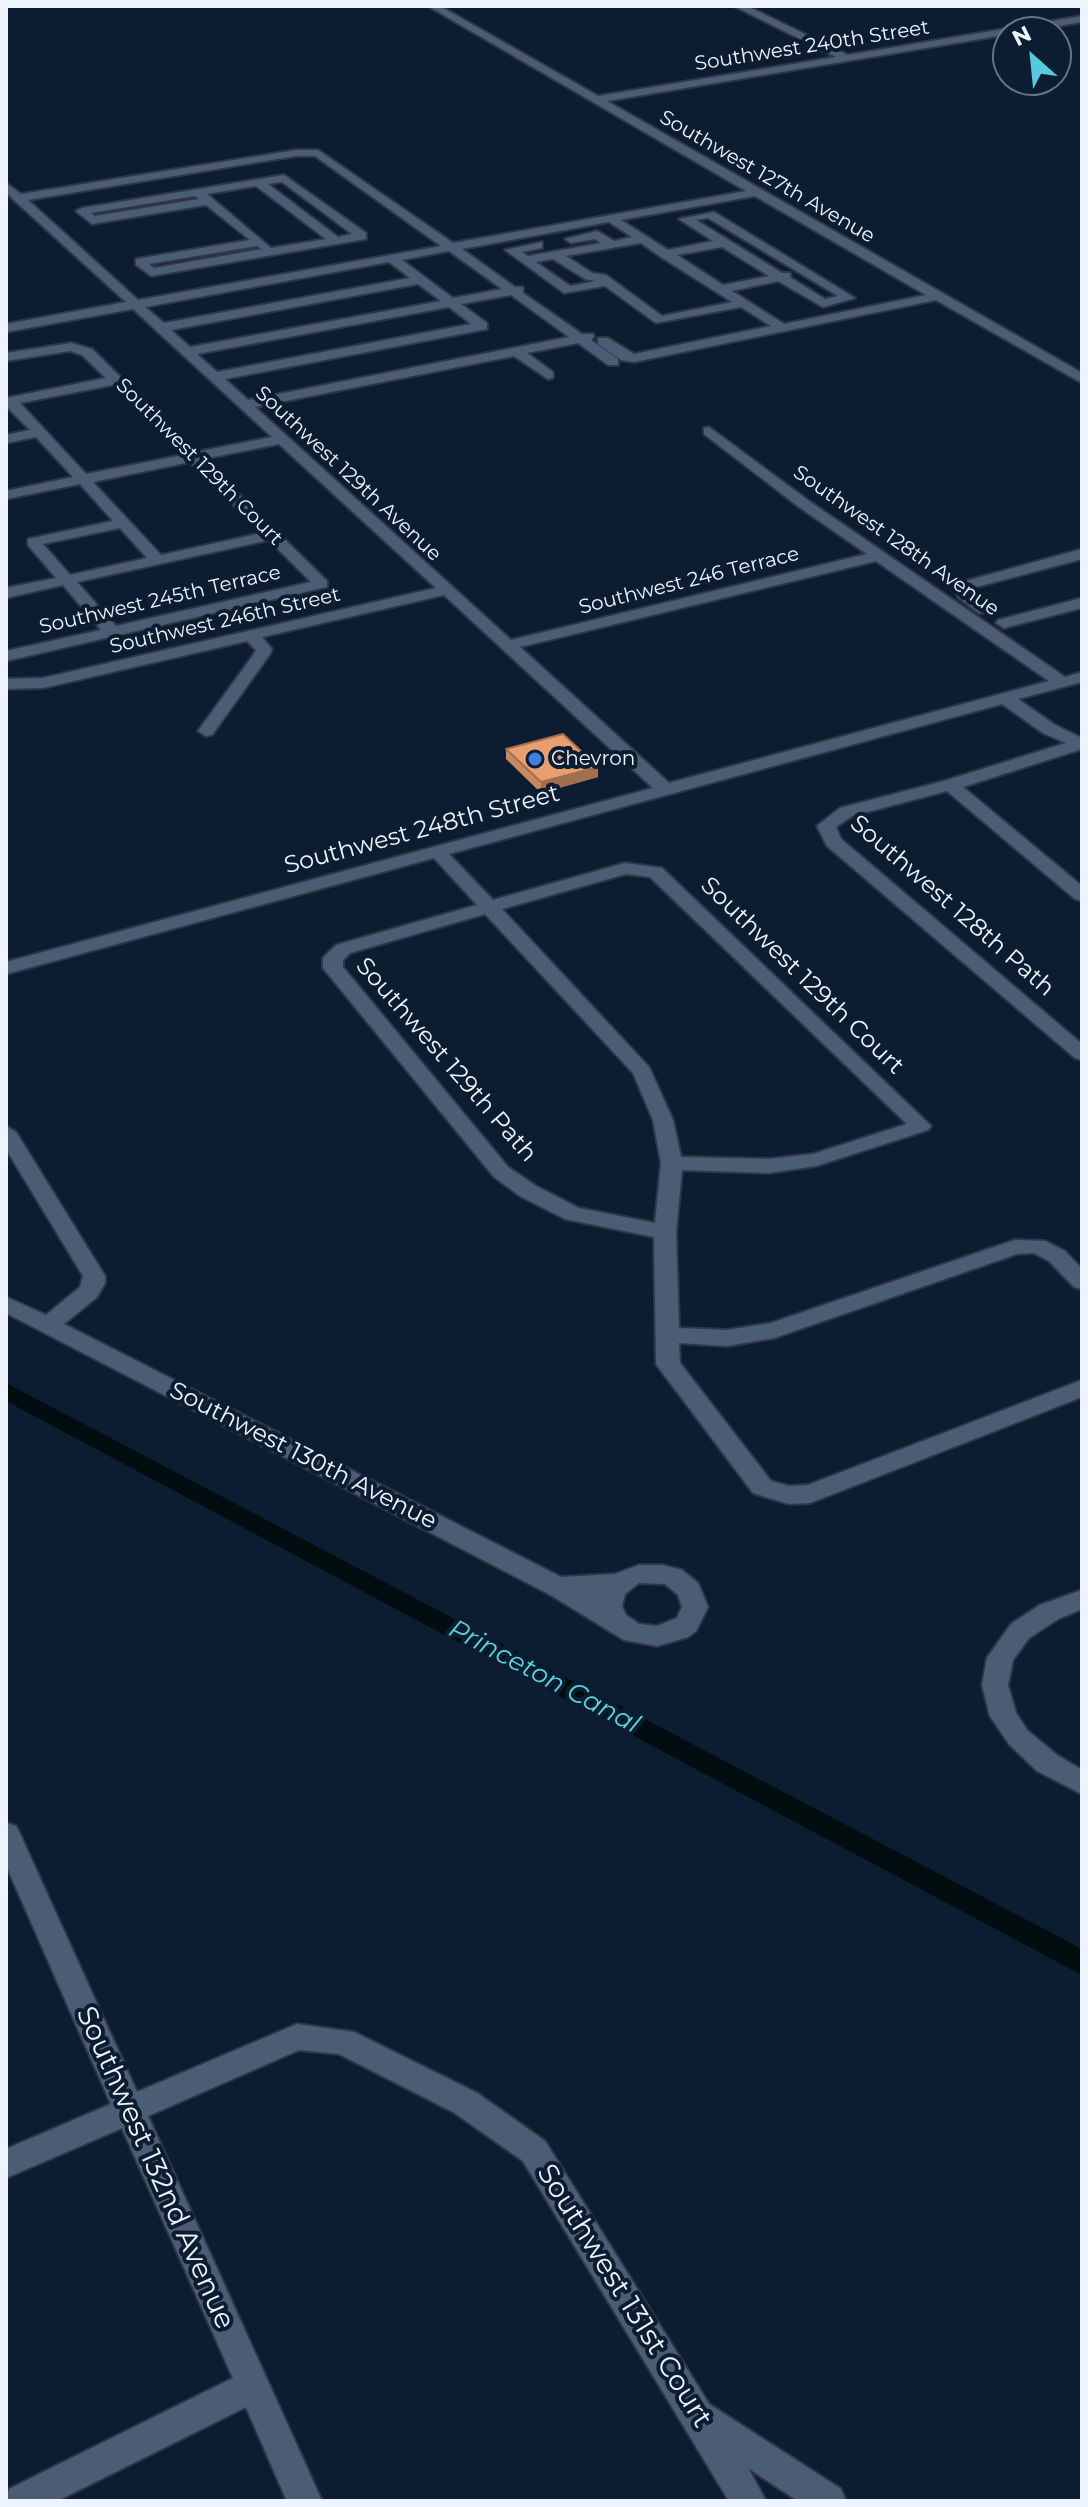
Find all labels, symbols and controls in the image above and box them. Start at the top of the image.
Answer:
street label: Southwest 240th Street [693,16,931,76]
north arrow [992,16,1072,96]
text: N [1008,20,1036,52]
street label: Southwest 127th Avenue [655,105,879,249]
street label: Southwest 129th Court [111,374,287,550]
street label: Southwest 129th Avenue [250,382,446,566]
street label: Southwest 128th Avenue [788,461,1004,621]
street label: Southwest 246 Terrace [576,542,802,620]
street label: Southwest 245th Terrace [37,561,283,639]
street label: Southwest 246th Street [107,583,343,659]
place label: Chevron [551,747,635,771]
marker: Chevron [526,750,544,768]
street label: Southwest 248th Street [281,779,563,881]
street label: Southwest 128th Path [844,809,1060,1003]
street label: Southwest 129th Court [694,871,910,1081]
street label: Southwest 129th Path [350,952,542,1168]
street label: Southwest 130th Avenue [165,1376,441,1536]
water label: Princeton Canal [443,1614,645,1740]
street label: Southwest 132nd Avenue [69,2001,241,2335]
street label: Southwest 131st Court [529,2158,719,2434]

